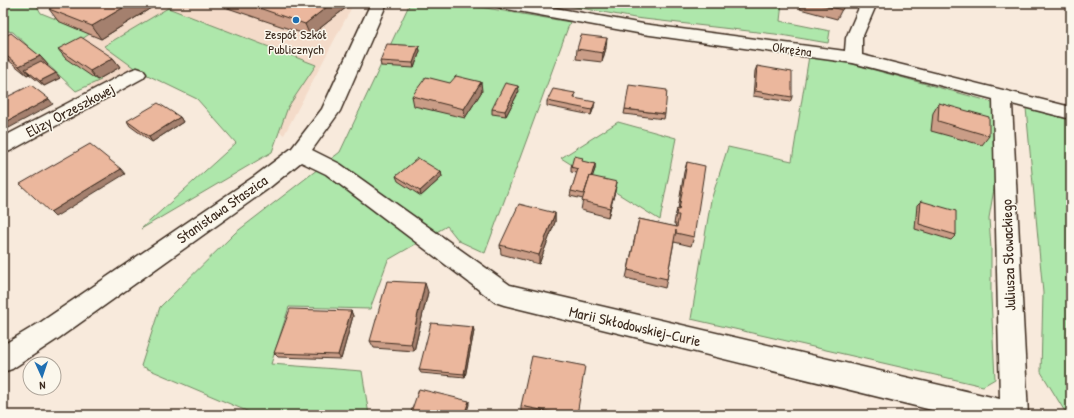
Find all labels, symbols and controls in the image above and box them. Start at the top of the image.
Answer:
marker: Zespół Szkół Publicznych [291,15,301,25]
place label: Zespół Szkół Publicznych [265,25,327,58]
street label: Okrężna [771,37,813,61]
street label: Elizy Orzeszkowej [22,78,118,142]
street label: Stanisława Staszica [172,170,272,248]
street label: Juliusza Słowackiego [996,199,1020,311]
street label: Marii Skłodowskiej-Curie [567,301,703,351]
north arrow [22,356,62,396]
text: N [39,379,46,393]

